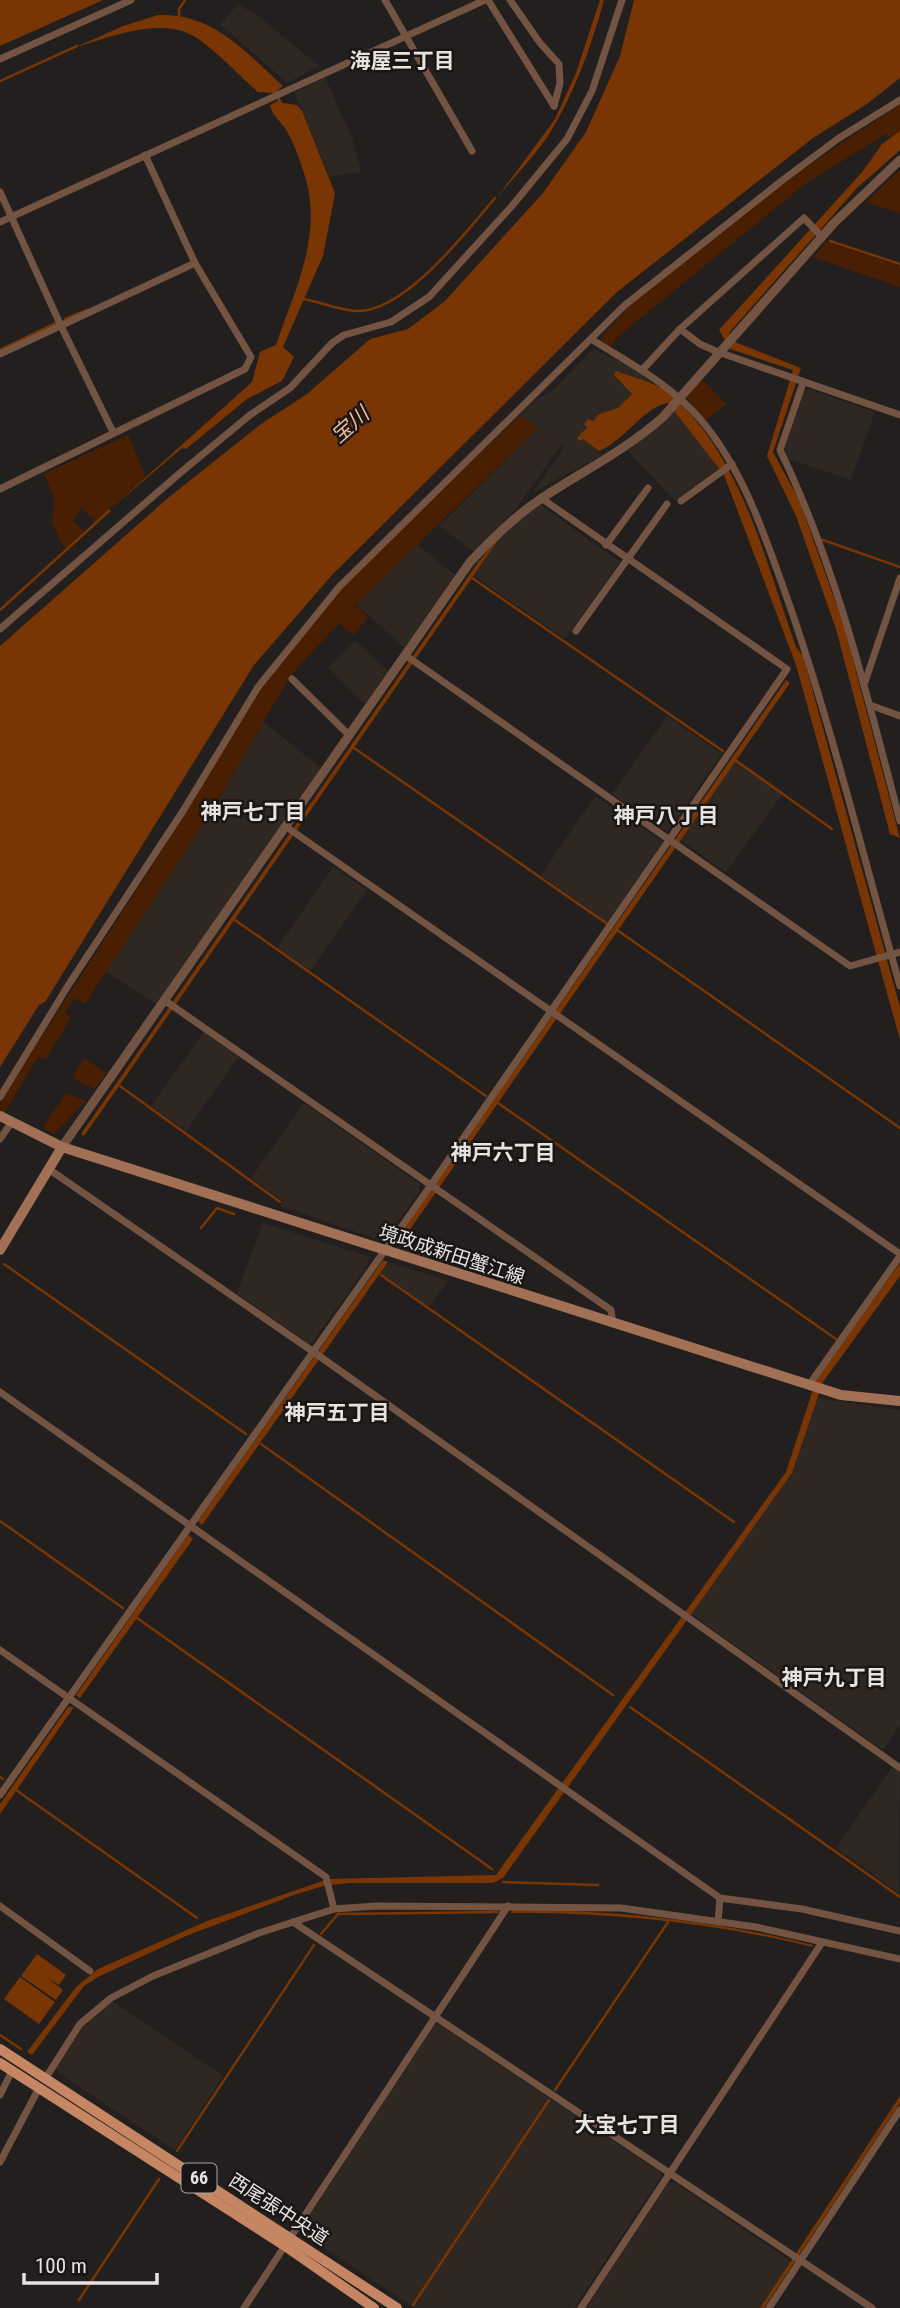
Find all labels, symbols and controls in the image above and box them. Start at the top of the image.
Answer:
district label: 海屋三丁目 [350,49,455,73]
water label: 宝川 [326,401,375,448]
district label: 神戸七丁目 [201,800,306,824]
district label: 神戸八丁目 [614,804,719,828]
district label: 神戸六丁目 [451,1141,556,1165]
street label: 境政成新田蟹江線 [376,1220,528,1289]
district label: 神戸五丁目 [285,1401,390,1425]
district label: 神戸九丁目 [782,1666,887,1690]
district label: 大宝七丁目 [575,2113,680,2137]
road number: 66 [182,2164,216,2192]
street label: 西尾張中央道 [225,2169,333,2250]
scale bar [24,2242,158,2286]
text: 100 m [35,2254,87,2278]

